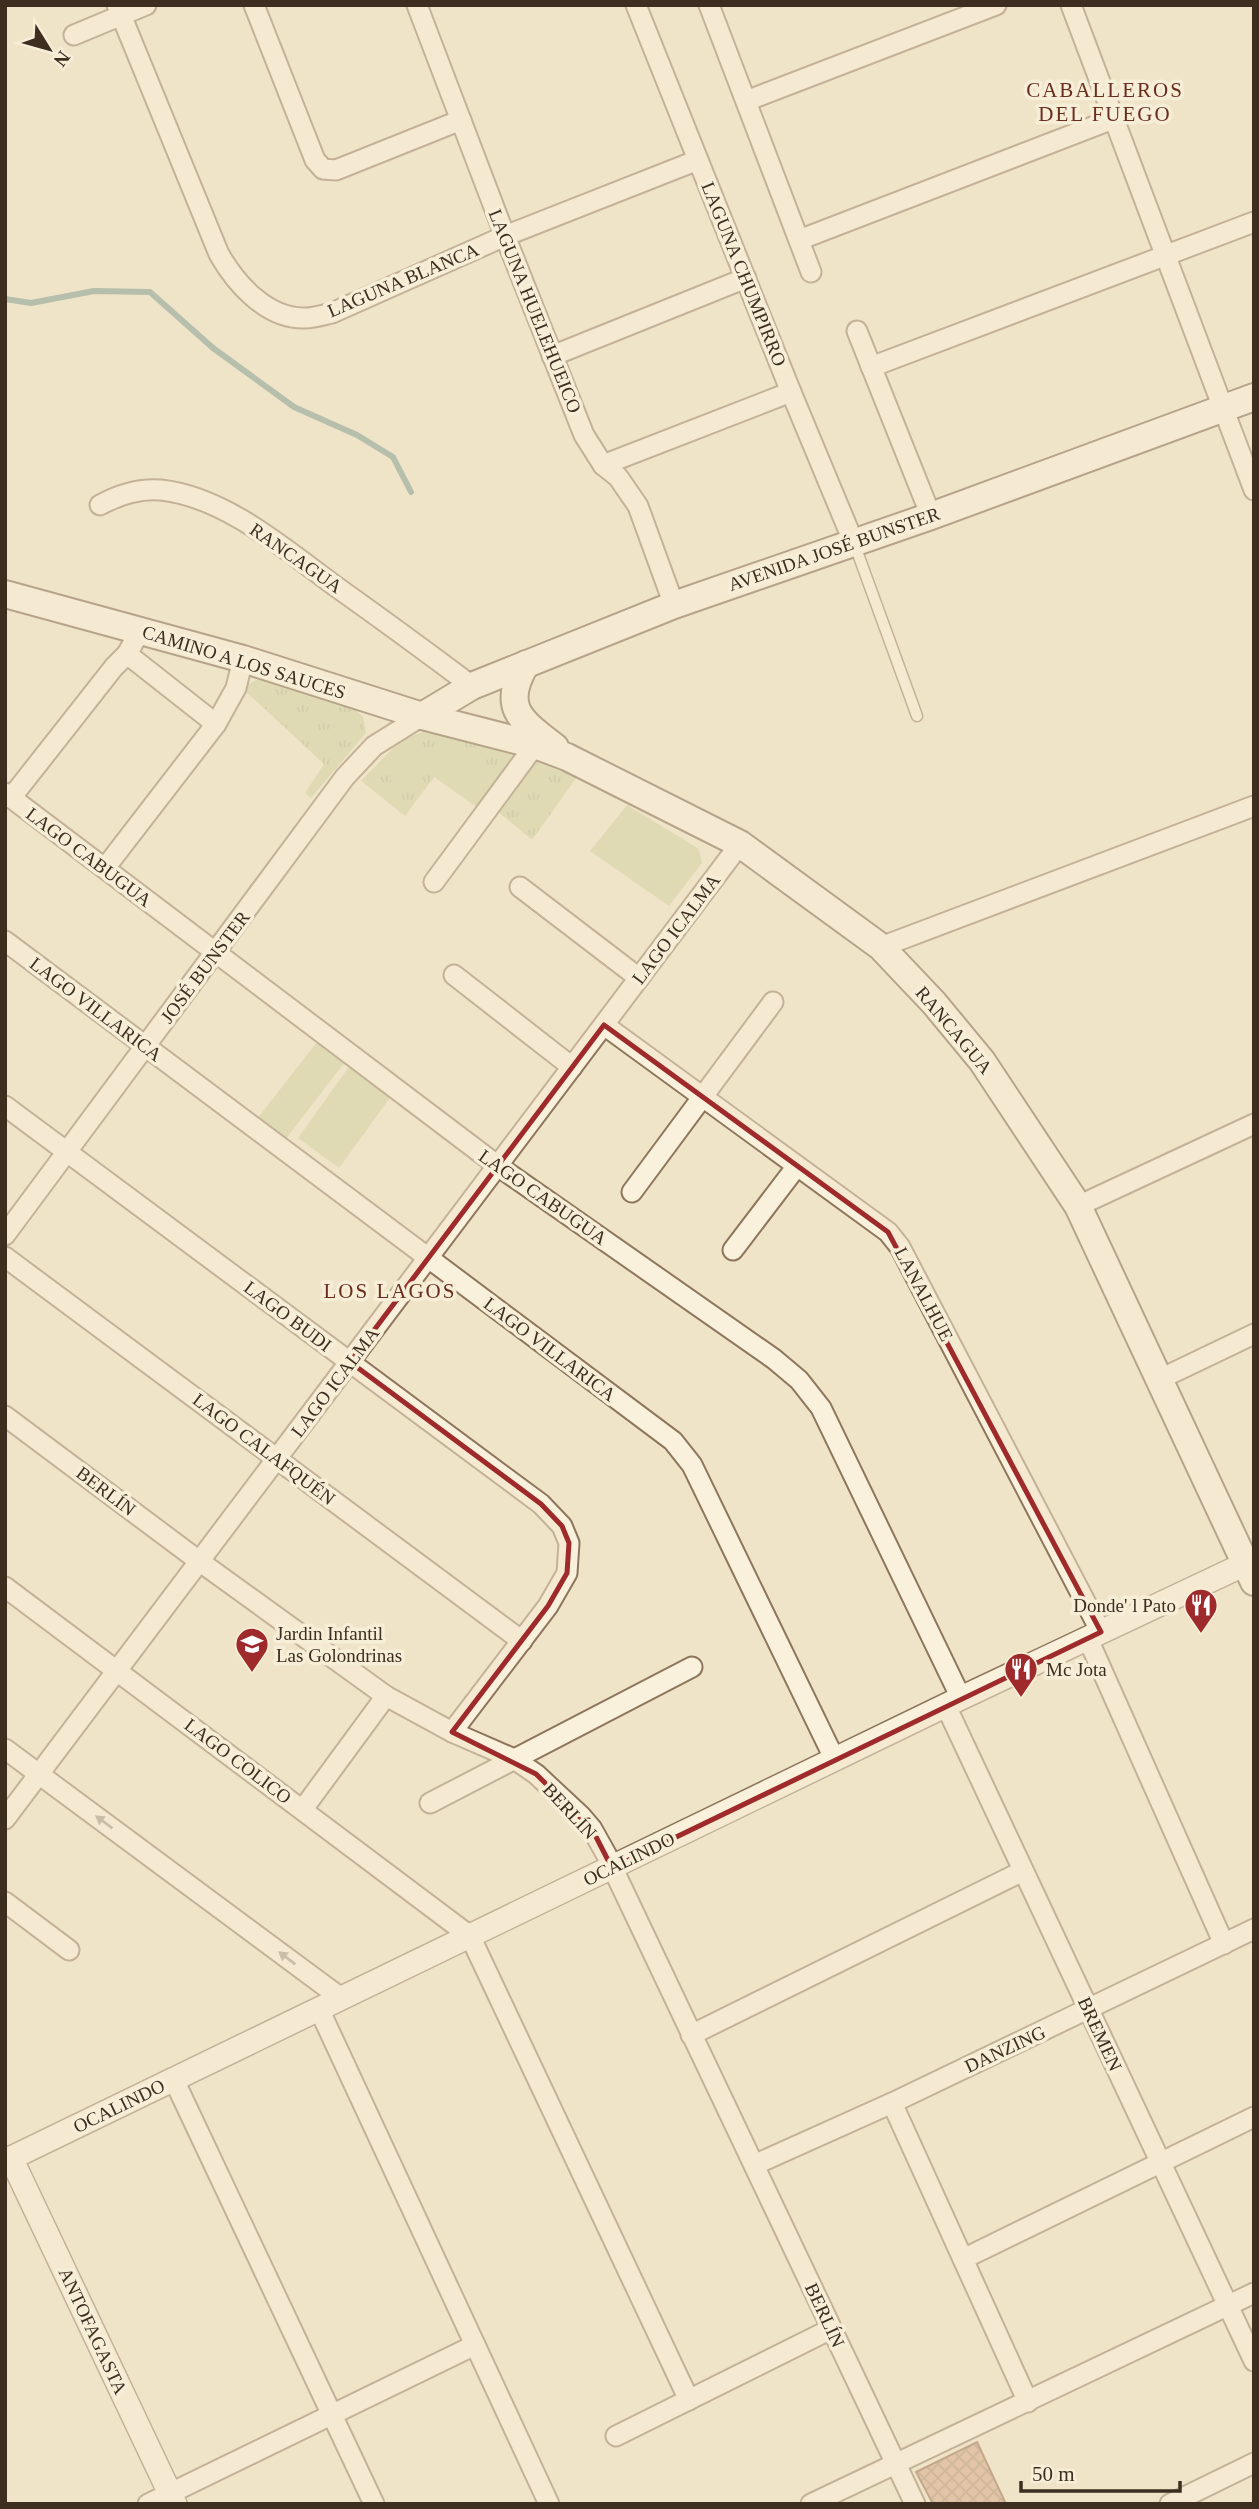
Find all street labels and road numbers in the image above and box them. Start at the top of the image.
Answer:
street label: LAGUNA CHUMPIRRO [697,179,791,369]
street label: LAGUNA HUELEHUEICO [484,206,586,416]
street label: LAGUNA BLANCA [324,239,482,321]
street label: AVENIDA JOSÉ BUNSTER [725,503,943,595]
street label: RANCAGUA [246,519,346,598]
street label: CAMINO A LOS SAUCES [140,621,348,703]
street label: LAGO CABUGUA [22,803,156,911]
street label: LAGO ICALMA [628,870,724,988]
street label: JOSÉ BUNSTER [156,907,254,1027]
street label: LAGO VILLARICA [26,953,166,1066]
street label: RANCAGUA [911,982,997,1078]
street label: LAGO CABUGUA [475,1145,611,1249]
street label: LANALHUE [890,1243,958,1345]
street label: LAGO BUDI [240,1276,336,1356]
street label: LAGO VILLARICA [480,1293,620,1406]
street label: LAGO ICALMA [287,1323,383,1441]
street label: LAGO CALAFQUÉN [189,1389,339,1509]
street label: BERLÍN [72,1462,140,1520]
street label: LAGO COLICO [180,1714,296,1808]
street label: BERLÍN [539,1779,601,1843]
street label: OCALINDO [580,1828,678,1890]
street label: BREMEN [1074,1994,1126,2075]
street label: DANZING [961,2021,1049,2077]
street label: OCALINDO [70,2075,168,2137]
street label: ANTOFAGASTA [55,2264,132,2398]
street label: BERLÍN [801,2279,849,2351]

